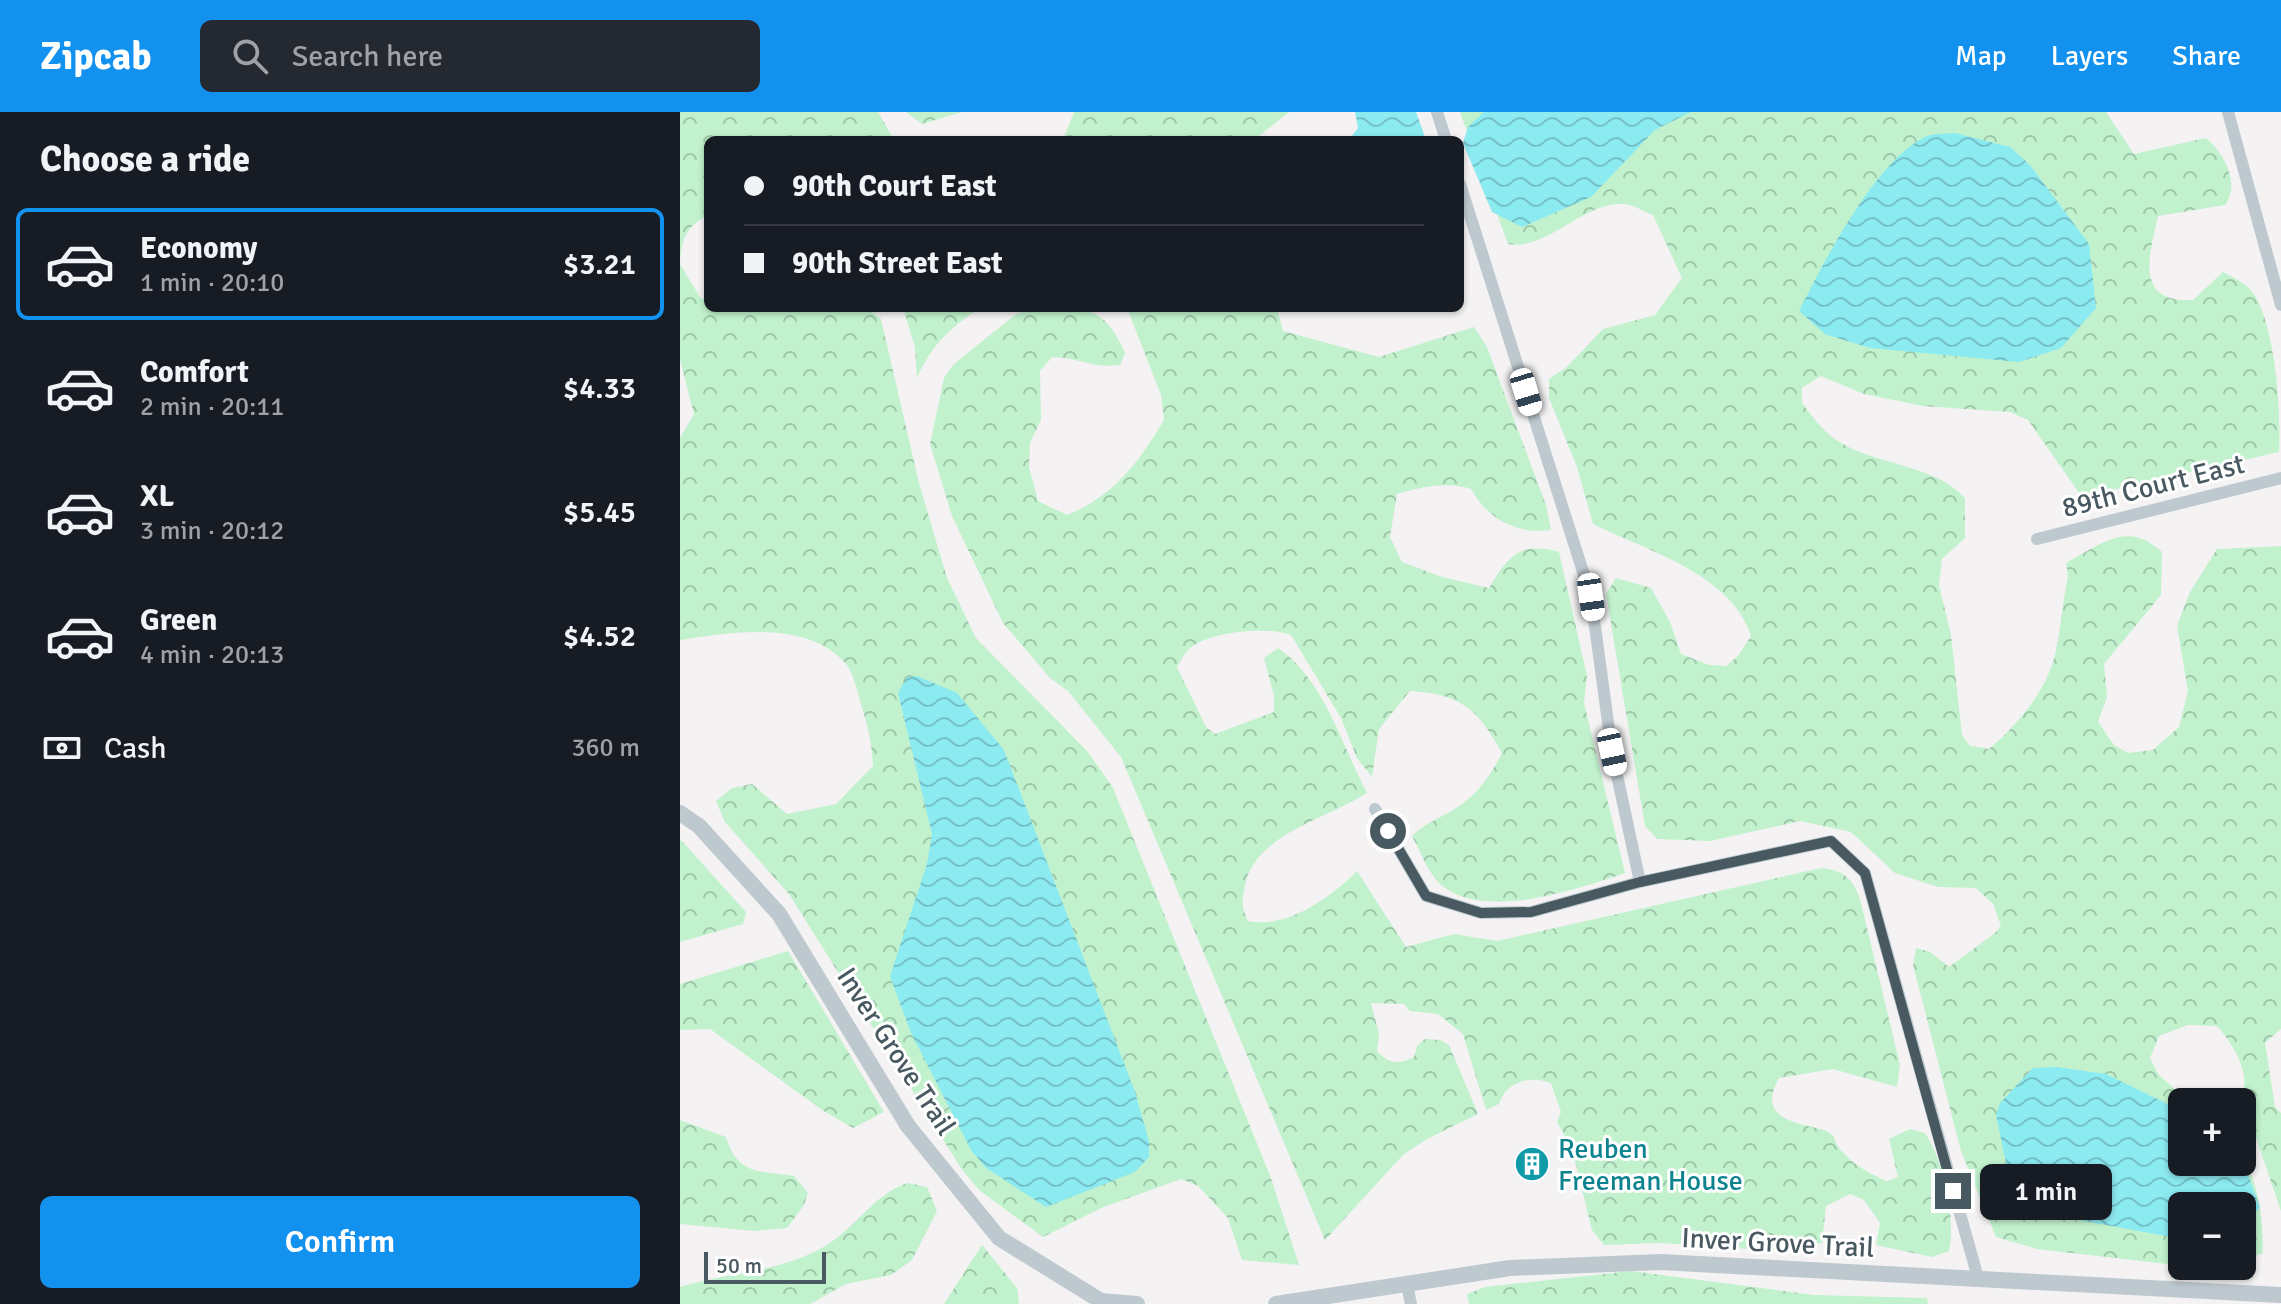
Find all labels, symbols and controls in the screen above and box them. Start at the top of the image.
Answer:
search box [200,20,760,92]
text: Zipcab [40,33,152,80]
icon: search [228,34,272,78]
text: Search here [292,38,443,75]
text: Map [1955,39,2007,73]
text: Layers [2051,39,2128,73]
text: Share [2172,39,2241,73]
text: Choose a ride [40,137,250,182]
text: 90th Court East [792,168,997,205]
icon: car [44,228,116,300]
text: Economy [140,230,257,267]
text: 90th Street East [792,245,1003,282]
text: $3.21 [563,246,636,283]
text: 1 min · 20:10 [140,267,284,299]
icon: car [44,352,116,424]
text: Comfort [140,354,249,391]
car [1508,366,1544,418]
text: $4.33 [563,370,636,407]
text: 2 min · 20:11 [140,391,284,423]
street label: 89th Court East [2059,447,2248,525]
icon: car [44,476,116,548]
text: XL [140,478,174,515]
text: $5.45 [563,494,636,531]
text: 3 min · 20:12 [140,515,284,547]
car [1576,572,1606,622]
icon: car [44,600,116,672]
text: Green [140,602,217,639]
text: $4.52 [563,618,636,655]
text: 4 min · 20:13 [140,639,284,671]
icon: cash [40,726,84,770]
car [1595,726,1629,778]
text: Cash [104,730,167,767]
text: 360 m [571,732,640,764]
route start [1370,813,1406,849]
street label: Inver Grove Trail [829,961,963,1142]
map controls [2168,1088,2256,1280]
button: + [2168,1088,2256,1176]
place label: Reuben Freeman House [1558,1132,1743,1198]
building icon: Reuben Freeman House [1513,1145,1551,1183]
callout: 1 min [1981,1163,2113,1219]
route end [1935,1173,1971,1209]
text: 1 min [2015,1176,2077,1208]
button: − [2168,1192,2256,1280]
button: Confirm [40,1196,640,1288]
street label: Inver Grove Trail [1681,1221,1875,1265]
scale bar [704,1248,826,1284]
text: 50 m [716,1252,762,1279]

